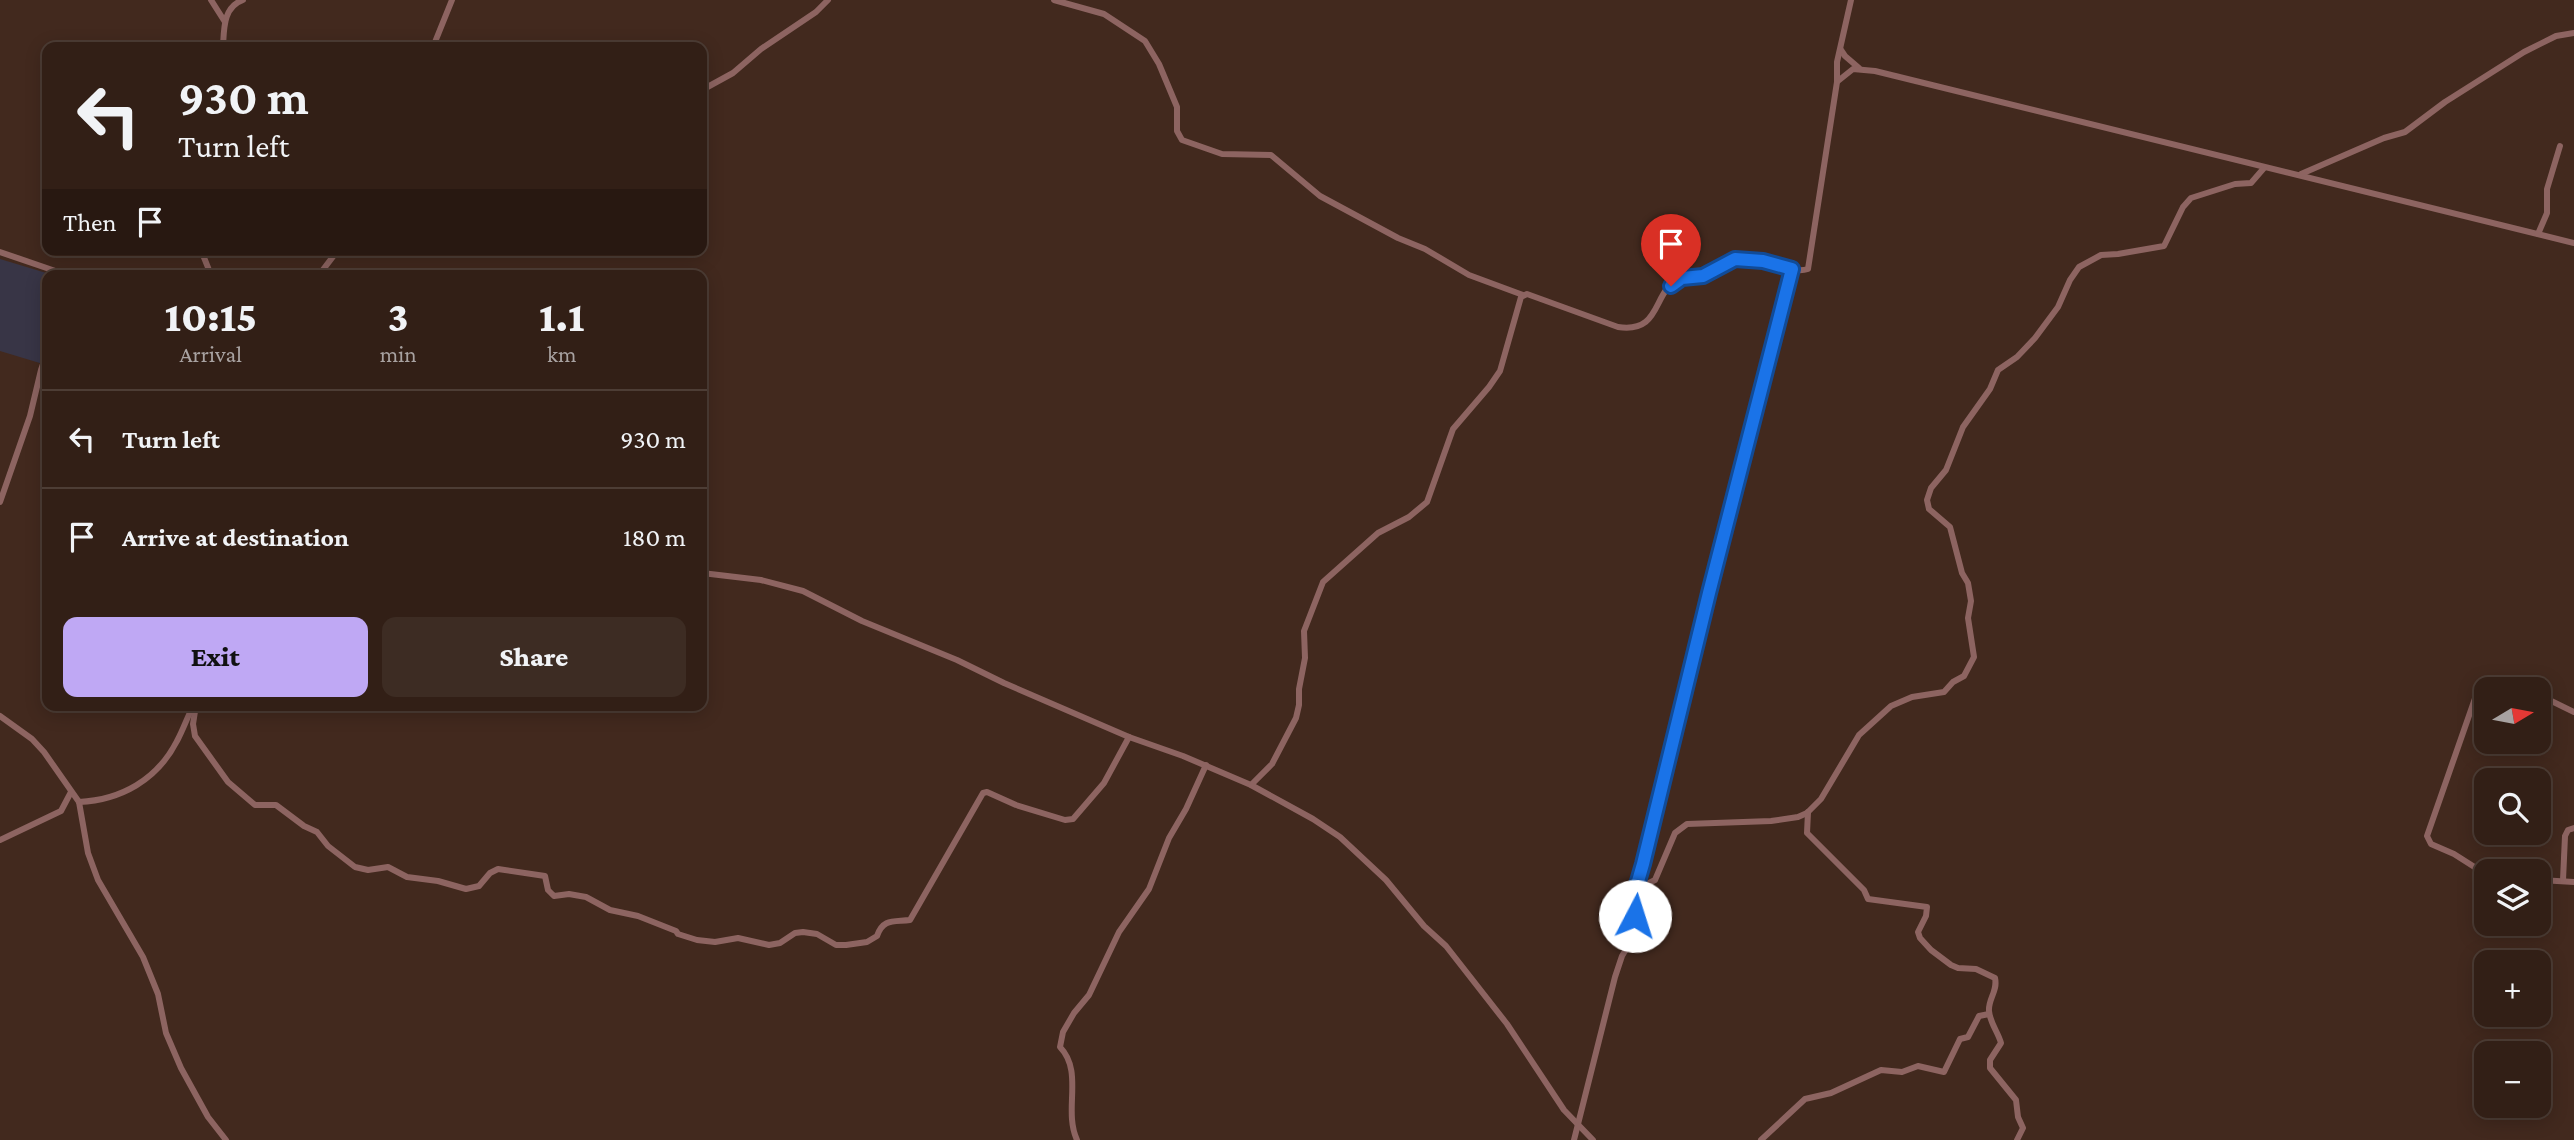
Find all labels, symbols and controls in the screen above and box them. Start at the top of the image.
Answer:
icon: left [63,70,154,161]
text: 930 m [178,70,309,125]
text: Turn left [178,128,289,164]
icon: arrive [131,203,169,241]
text: Then [63,208,117,237]
pin [1641,214,1701,286]
icon: arrive [1652,225,1690,263]
text: 10:15 [165,293,257,340]
text: 3 [388,293,408,340]
text: 1.1 [539,293,584,340]
text: Arrival [180,341,242,367]
text: min [380,341,417,367]
text: km [547,341,576,367]
icon: left [63,420,101,458]
text: Turn left [122,425,220,454]
text: 930 m [620,425,686,454]
icon: arrive [63,518,101,556]
text: Arrive at destination [122,523,349,552]
text: 180 m [623,523,686,552]
button: Exit [63,617,368,697]
button: Share [382,617,686,697]
north arrow [2474,677,2552,754]
map controls [2474,677,2551,1118]
button: search [2474,768,2551,845]
button: layers [2474,859,2551,936]
position arrow [1598,879,1672,953]
button: + [2474,950,2551,1027]
button: − [2474,1041,2551,1118]

